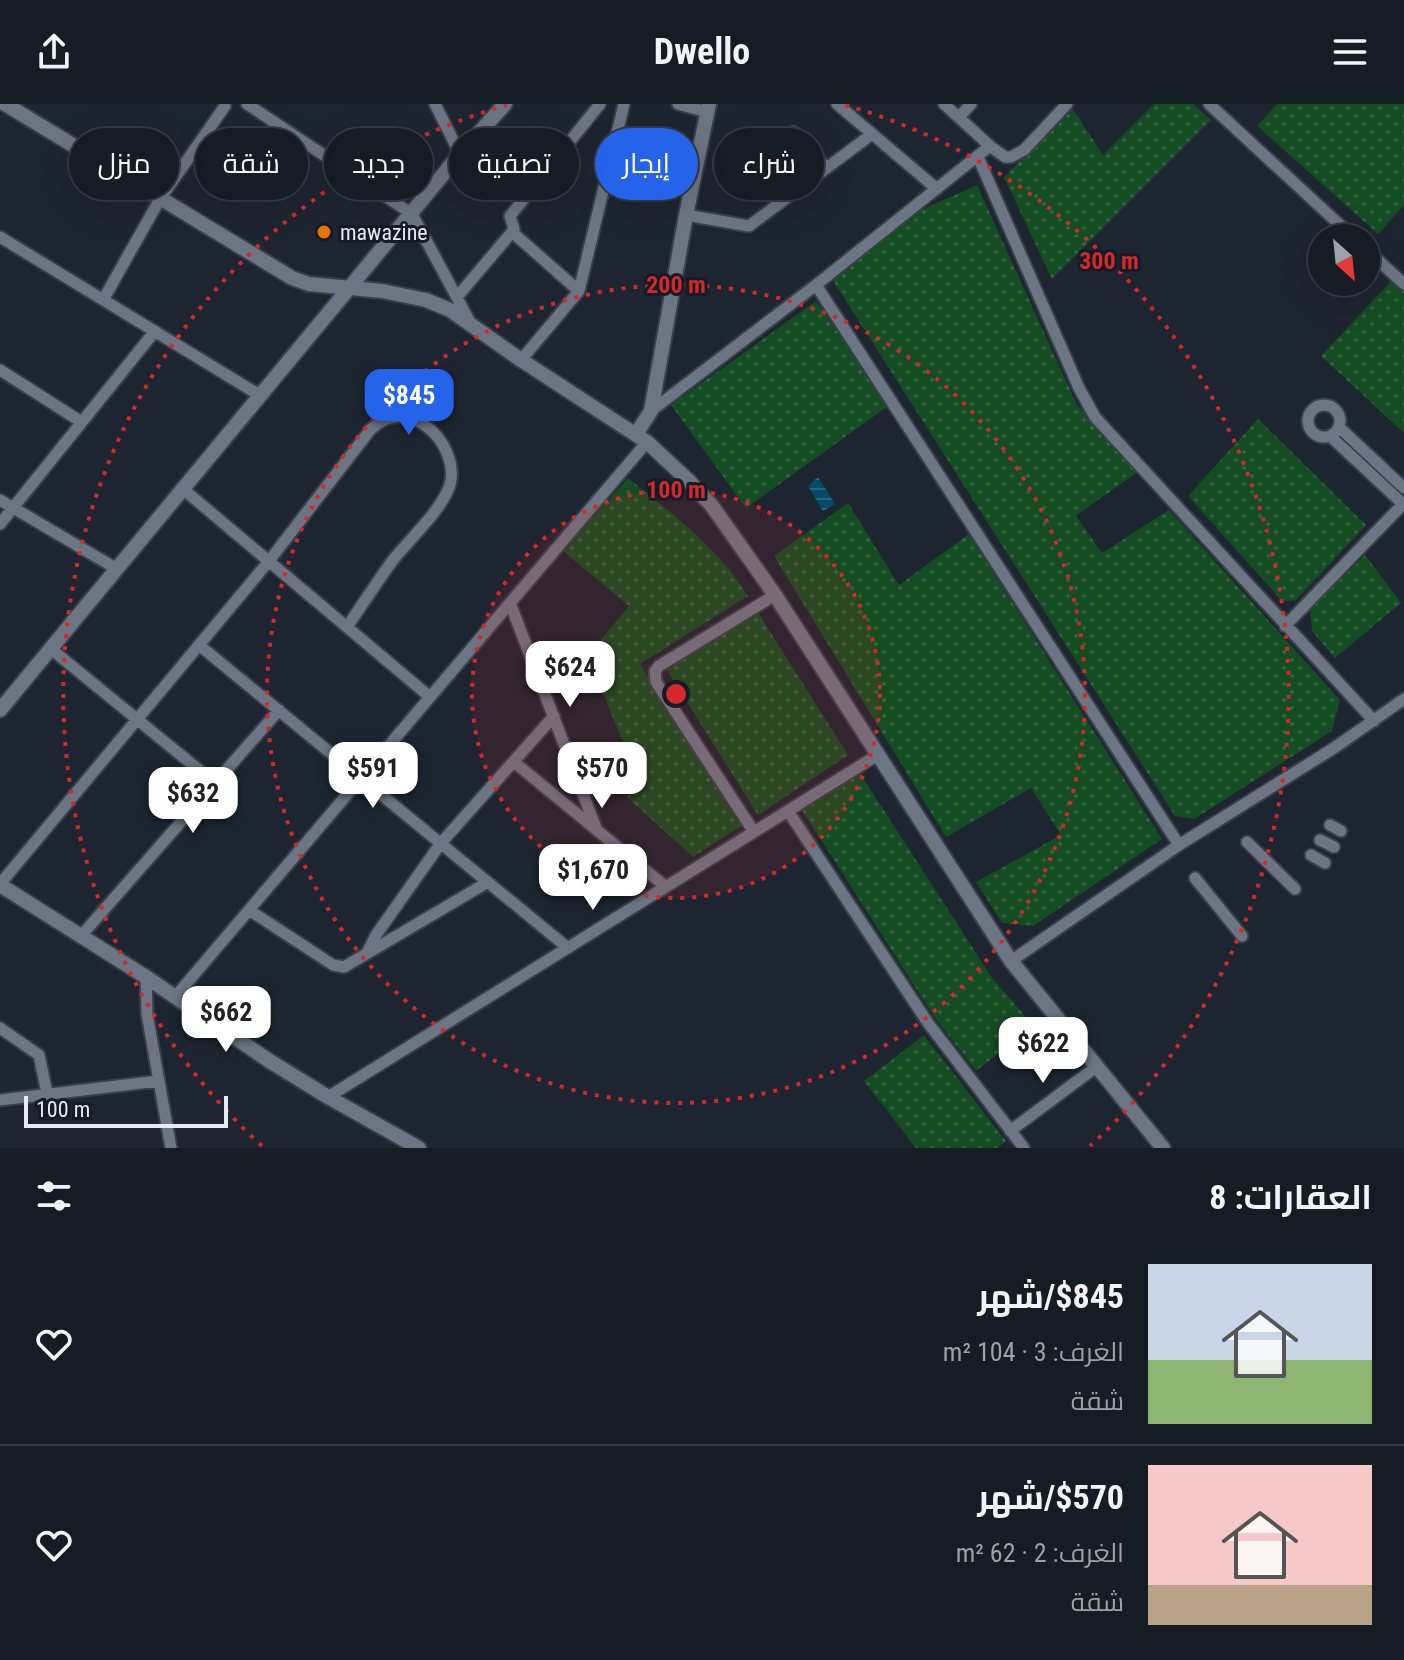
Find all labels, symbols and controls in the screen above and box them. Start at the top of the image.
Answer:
icon: share [32,30,76,74]
icon: menu [1328,30,1372,74]
text: Dwello [654,31,750,73]
chip: منزل [69,128,179,200]
chip: شقة [195,128,308,200]
chip: جديد [324,128,433,200]
chip: تصفية [449,128,579,200]
chip: إيجار [595,128,698,200]
chip: شراء [714,128,824,200]
place label: mawazine [340,220,428,245]
marker: mawazine [315,223,333,241]
north arrow [1308,224,1380,296]
map controls [1308,224,1380,296]
text: 300 m [1079,247,1139,275]
text: 200 m [646,271,706,299]
pin: $845 [362,369,456,437]
text: $845 [383,380,435,410]
text: 100 m [646,476,706,504]
pin: $624 [523,641,617,709]
text: $624 [544,652,596,682]
centre of rings [662,680,690,708]
pin: $591 [326,742,420,810]
pin: $570 [555,742,649,810]
text: $591 [347,753,399,783]
text: $570 [576,753,628,783]
pin: $632 [146,767,240,835]
text: $632 [167,778,219,808]
pin: $1,670 [528,844,658,912]
text: $1,670 [557,855,629,885]
pin: $662 [179,986,273,1054]
text: $662 [200,997,252,1027]
pin: $622 [996,1017,1090,1085]
text: $622 [1017,1028,1069,1058]
scale bar [24,1092,228,1128]
text: 100 m [36,1097,90,1122]
icon: filters [32,1174,76,1218]
text: العقارات: 8 [1209,1177,1372,1217]
text: $845/شهر [977,1276,1124,1316]
icon: home [1212,1296,1308,1392]
icon: heart [32,1322,76,1366]
text: الغرف: 3 · 104 m² [943,1337,1124,1367]
text: شقة [1071,1386,1124,1416]
text: $570/شهر [977,1477,1124,1517]
icon: home [1212,1497,1308,1593]
icon: heart [32,1523,76,1567]
text: الغرف: 2 · 62 m² [956,1538,1124,1568]
text: شقة [1071,1587,1124,1617]

